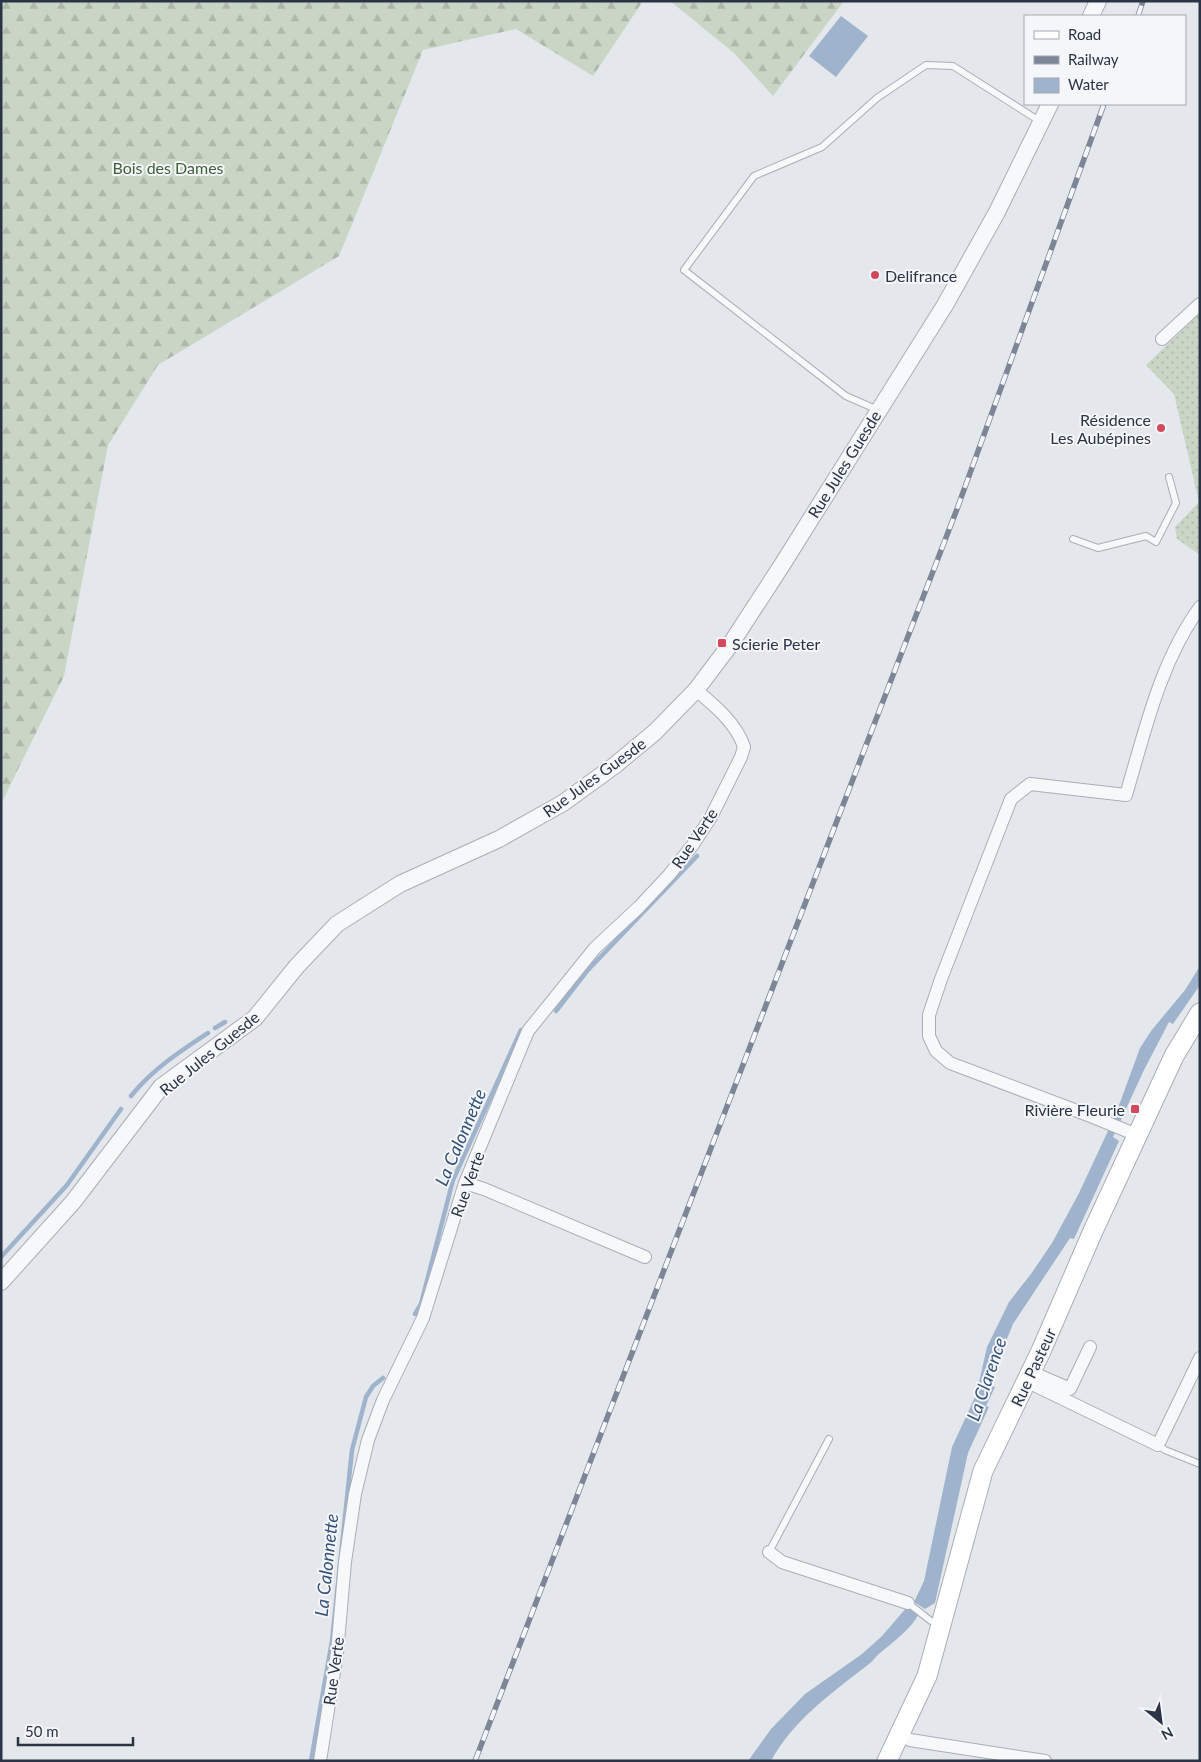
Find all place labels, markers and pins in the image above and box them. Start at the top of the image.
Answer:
place label: Delifrance [885,266,957,285]
marker: Delifrance [869,269,881,281]
place label: Résidence Les Aubépines [1050,410,1151,447]
marker: Résidence Les Aubépines [1155,422,1167,434]
place label: Scierie Peter [732,634,820,653]
marker: Scierie Peter [716,637,728,649]
place label: Rivière Fleurie [1025,1100,1125,1119]
marker: Rivière Fleurie [1129,1103,1141,1115]

